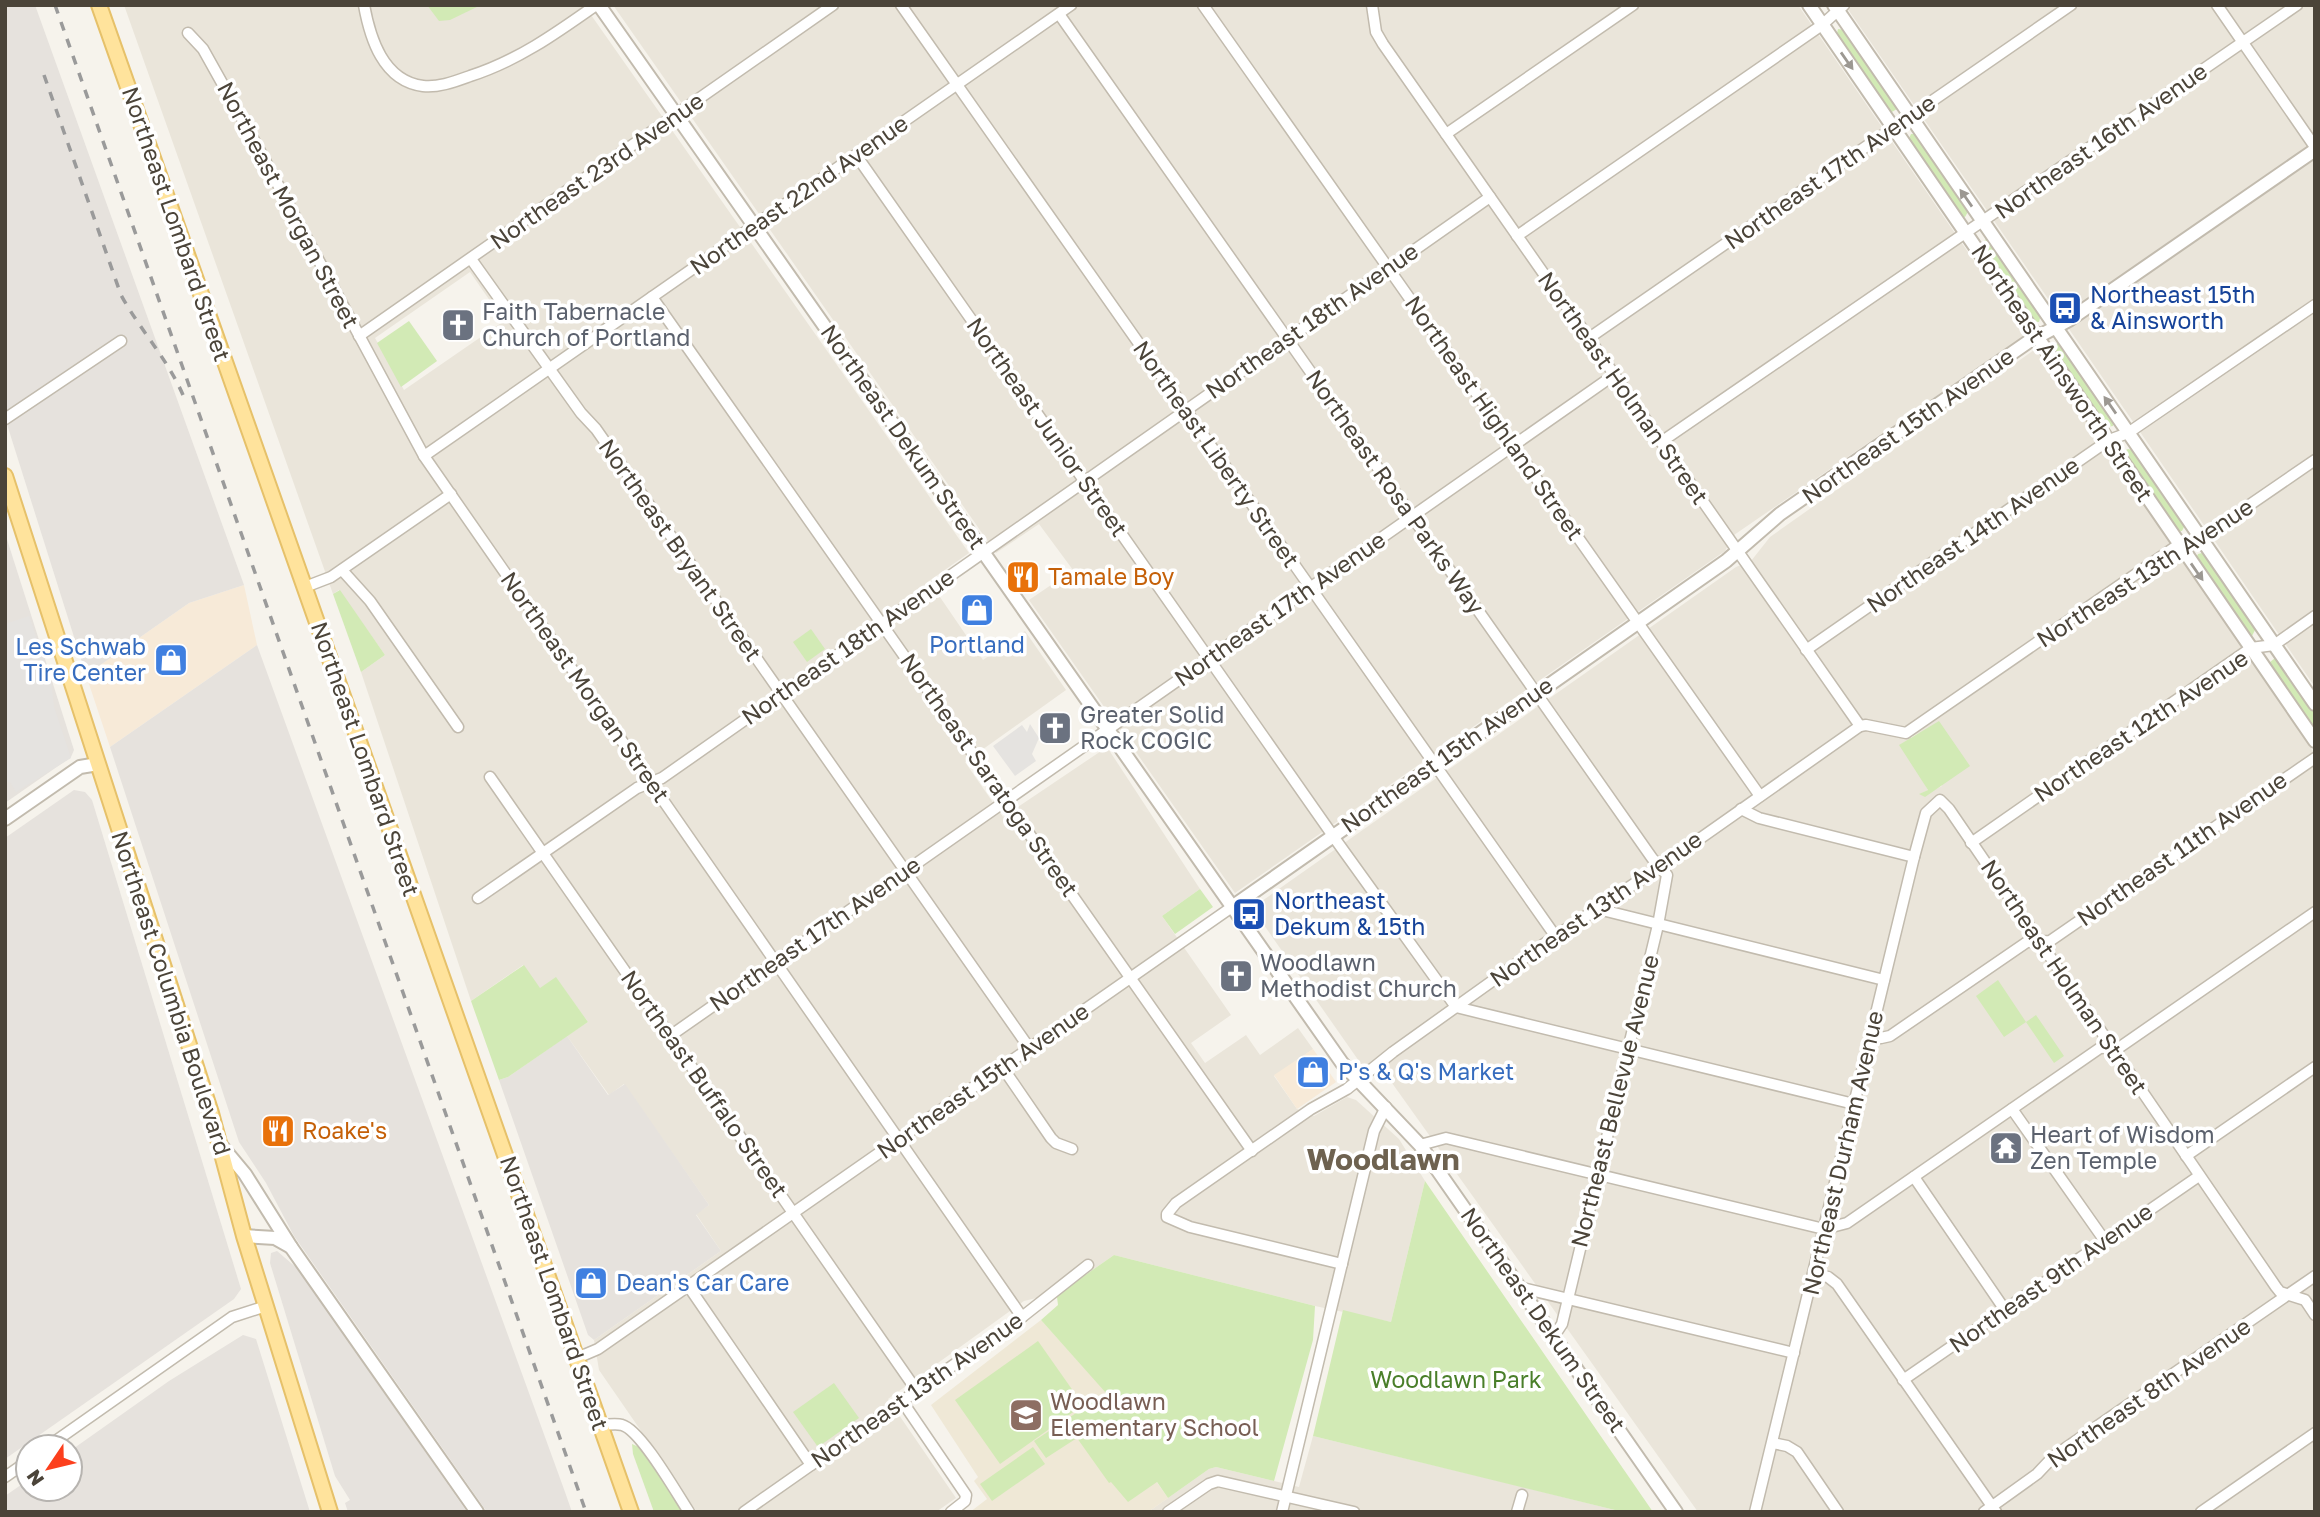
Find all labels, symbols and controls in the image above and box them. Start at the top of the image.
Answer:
one-way arrow [1841,51,1854,71]
street label: Northeast 16th Avenue [1989,56,2212,224]
street label: Northeast Morgan Street [212,77,366,332]
street label: Northeast Lombard Street [117,83,237,365]
street label: Northeast 23rd Avenue [484,86,709,255]
street label: Northeast 17th Avenue [1719,88,1940,255]
street label: Northeast 22nd Avenue [684,108,913,280]
one-way arrow [1959,189,1973,207]
street label: Northeast 18th Avenue [1200,236,1423,404]
street label: Northeast Ainsworth Street [1966,238,2160,506]
street label: Northeast Holman Street [1533,266,1715,509]
place label: Northeast 15th & Ainsworth [2090,280,2255,334]
bus stop icon: Northeast 15th & Ainsworth [2046,289,2084,327]
street label: Northeast Highland Street [1400,290,1590,545]
place label: Faith Tabernacle Church of Portland [482,297,691,351]
church icon: Faith Tabernacle Church of Portland [439,306,477,344]
street label: Northeast Junior Street [961,311,1134,541]
street label: Northeast Dekum Street [815,319,992,554]
street label: Northeast Liberty Street [1128,335,1306,572]
street label: Northeast 15th Avenue [1796,341,2019,509]
street label: Northeast Rosa Parks Way [1301,364,1491,619]
one-way arrow [2103,396,2117,414]
street label: Northeast Bryant Street [593,433,768,666]
street label: Northeast 14th Avenue [1861,450,2084,618]
street label: Northeast 13th Avenue [2031,492,2258,653]
street label: Northeast 17th Avenue [1169,525,1390,692]
restaurant icon: Tamale Boy [1004,558,1042,596]
street label: Northeast 18th Avenue [736,562,959,730]
place label: Tamale Boy [1048,562,1175,590]
one-way arrow [2190,563,2204,581]
street label: Northeast Morgan Street [495,566,676,807]
shop icon: Portland [958,591,996,629]
street label: Northeast Lombard Street [306,618,426,900]
place label: Portland [929,630,1025,658]
place label: Les Schwab Tire Center [15,632,146,686]
shop icon: Les Schwab Tire Center [152,641,190,679]
street label: Northeast 12th Avenue [2028,643,2253,807]
street label: Northeast Saratoga Street [895,647,1085,902]
street label: Northeast 15th Avenue [1335,670,1558,838]
place label: Greater Solid Rock COGIC [1080,700,1225,754]
church icon: Greater Solid Rock COGIC [1036,709,1074,747]
street label: Northeast 11th Avenue [2071,765,2292,931]
street label: Northeast 13th Avenue [1484,824,1707,992]
street label: Northeast Columbia Boulevard [106,827,238,1158]
street label: Northeast 17th Avenue [704,850,925,1017]
street label: Northeast Holman Street [1976,854,2154,1099]
place label: Northeast Dekum & 15th [1274,886,1425,940]
bus stop icon: Northeast Dekum & 15th [1230,895,1268,933]
place label: Woodlawn Methodist Church [1260,948,1457,1002]
street label: Northeast Bellevue Avenue [1564,951,1664,1250]
church icon: Woodlawn Methodist Church [1217,957,1255,995]
street label: Northeast Buffalo Street [616,964,794,1203]
street label: Northeast 15th Avenue [871,996,1094,1164]
street label: Northeast Durham Avenue [1796,1008,1888,1298]
shop icon: P's & Q's Market [1294,1053,1332,1091]
place label: P's & Q's Market [1338,1057,1514,1085]
restaurant icon: Roake's [259,1112,297,1150]
place label: Roake's [302,1116,387,1144]
place label: Heart of Wisdom Zen Temple [2030,1120,2215,1174]
temple icon: Heart of Wisdom Zen Temple [1987,1129,2025,1167]
district label: Woodlawn [1306,1141,1460,1177]
street label: Northeast Lombard Street [495,1152,615,1434]
street label: Northeast 9th Avenue [1943,1196,2157,1358]
street label: Northeast Dekum Street [1455,1202,1632,1437]
shop icon: Dean's Car Care [572,1264,610,1302]
place label: Dean's Car Care [616,1268,789,1296]
street label: Northeast 13th Avenue [805,1305,1028,1473]
street label: Northeast 8th Avenue [2041,1311,2256,1473]
park label: Woodlawn Park [1370,1365,1542,1393]
place label: Woodlawn Elementary School [1050,1387,1259,1441]
school or university icon: Woodlawn Elementary School [1007,1396,1045,1434]
north arrow [14,1433,84,1503]
text: N [21,1466,48,1491]

